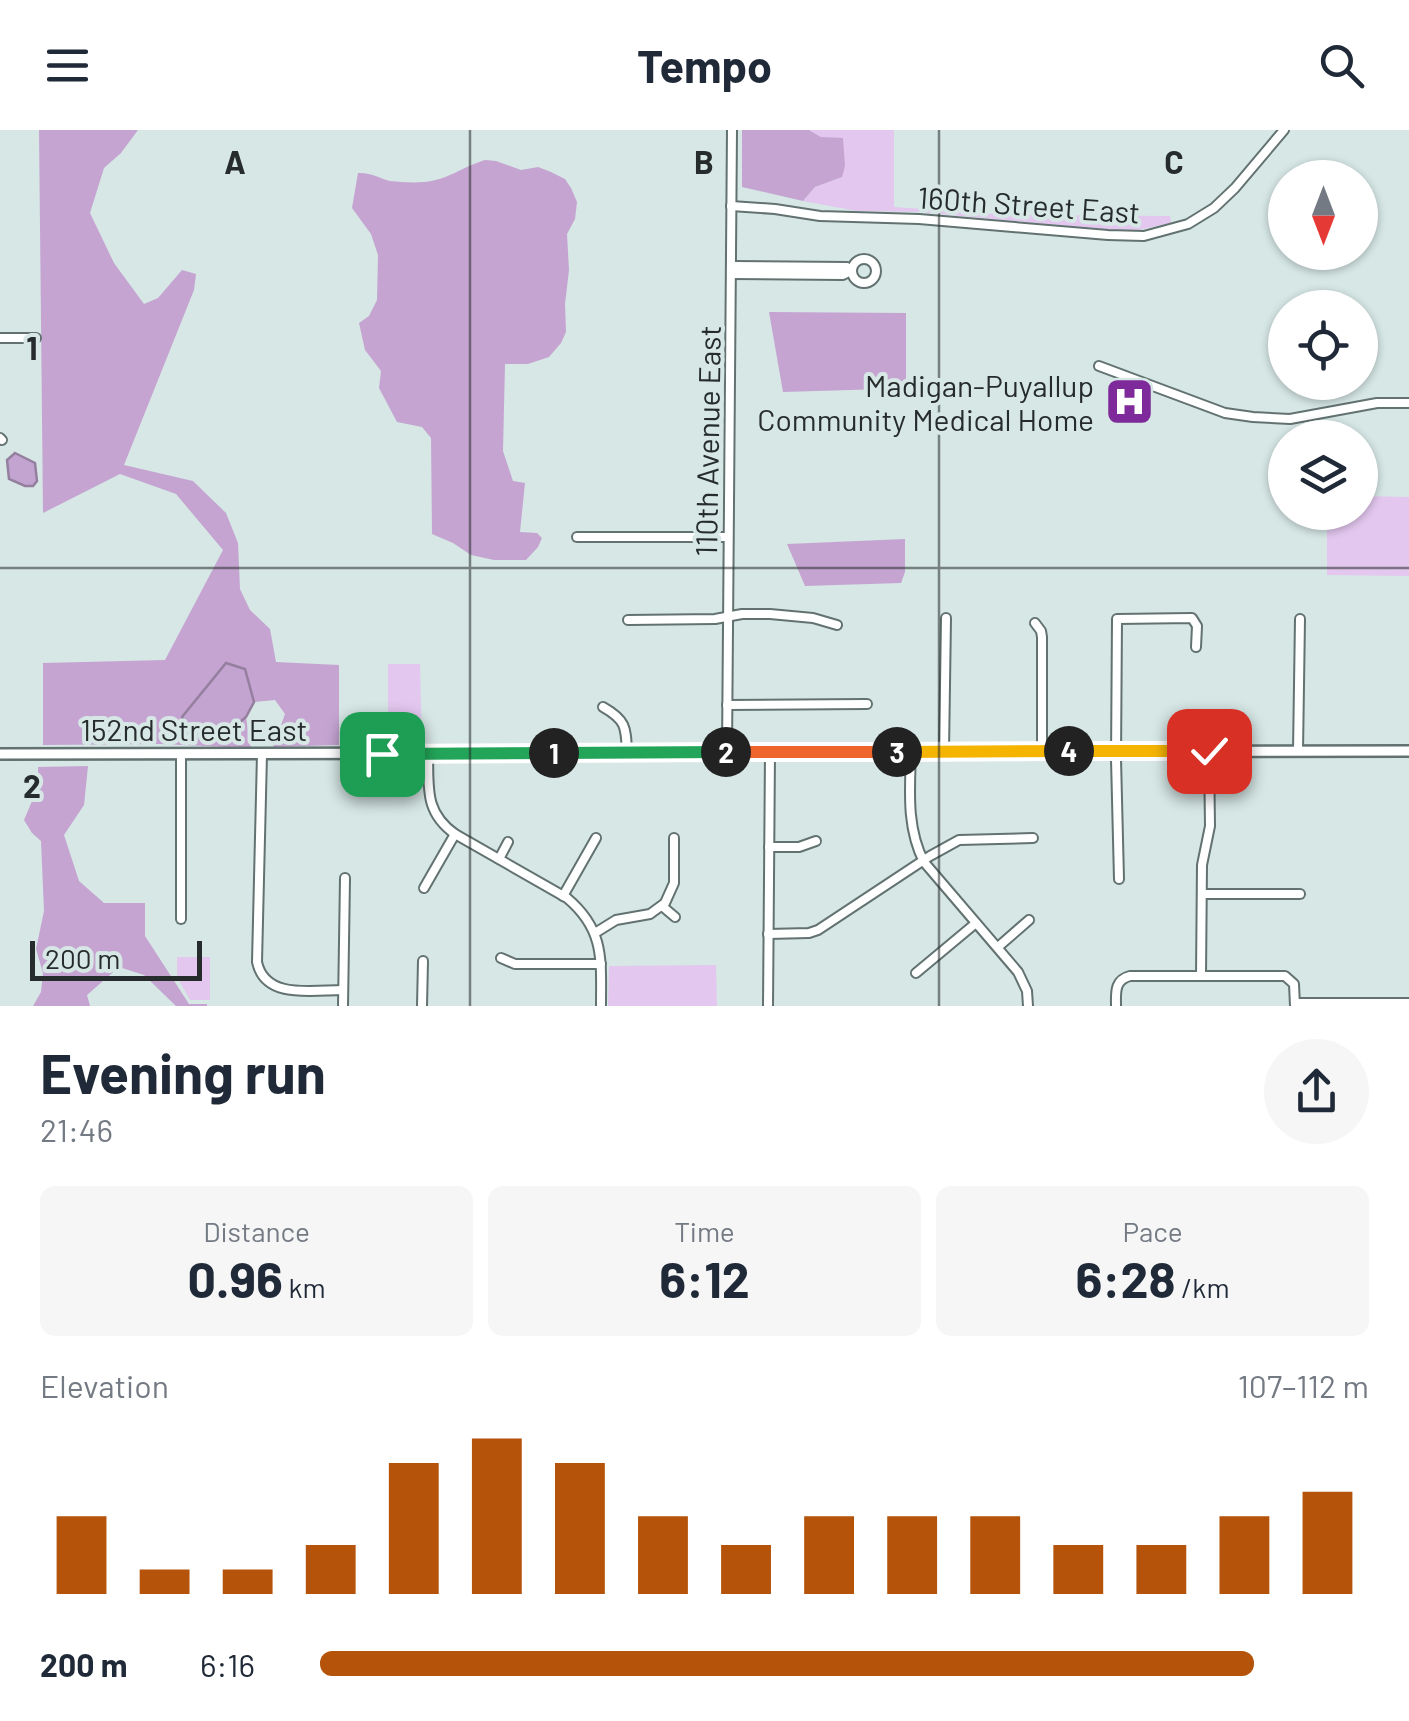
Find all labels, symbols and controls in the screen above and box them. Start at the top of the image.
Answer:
icon: menu [40,38,95,93]
text: Tempo [637,38,772,92]
icon: search [1314,38,1369,93]
text: A [224,142,246,180]
text: B [694,142,714,180]
text: C [1164,142,1184,180]
north arrow [1268,160,1378,270]
map controls [1268,160,1378,530]
street label: 160th Street East [917,178,1141,230]
button: locate [1268,290,1378,400]
street label: 110th Avenue East [687,325,727,557]
text: 1 [26,328,38,366]
place label: Madigan-Puyallup Community Medical Home [757,367,1094,437]
hospital icon: Madigan-Puyallup Community Medical Home [1103,376,1155,428]
button: layers [1268,420,1378,530]
pin [1167,709,1252,794]
street label: 152nd Street East [80,711,308,747]
pin [340,712,425,797]
icon: check [1182,724,1237,779]
pin: 4 [1044,726,1094,776]
icon: arrive [355,727,410,782]
pin: 2 [701,727,751,777]
pin: 3 [872,727,922,777]
pin: 1 [529,728,579,778]
text: 4 [1061,734,1077,768]
text: 2 [718,735,734,769]
text: 3 [889,735,905,769]
text: 1 [549,736,559,770]
text: 2 [23,766,41,804]
scale bar [30,936,202,980]
text: 200 m [45,941,120,975]
text: Evening run [40,1039,326,1105]
button: share [1264,1039,1369,1144]
text: 21:46 [40,1110,113,1148]
text: Distance [203,1214,310,1248]
text: Time [674,1214,735,1248]
text: Pace [1122,1214,1183,1248]
text: 0.96 [187,1248,283,1308]
text: 6:12 [659,1248,750,1308]
text: 6:28 [1075,1248,1176,1308]
text: km [283,1270,326,1304]
text: /km [1176,1270,1230,1304]
text: Elevation [40,1366,169,1404]
text: 107–112 m [1238,1366,1369,1404]
text: 200 m [40,1645,128,1683]
text: 6:16 [200,1645,255,1683]

